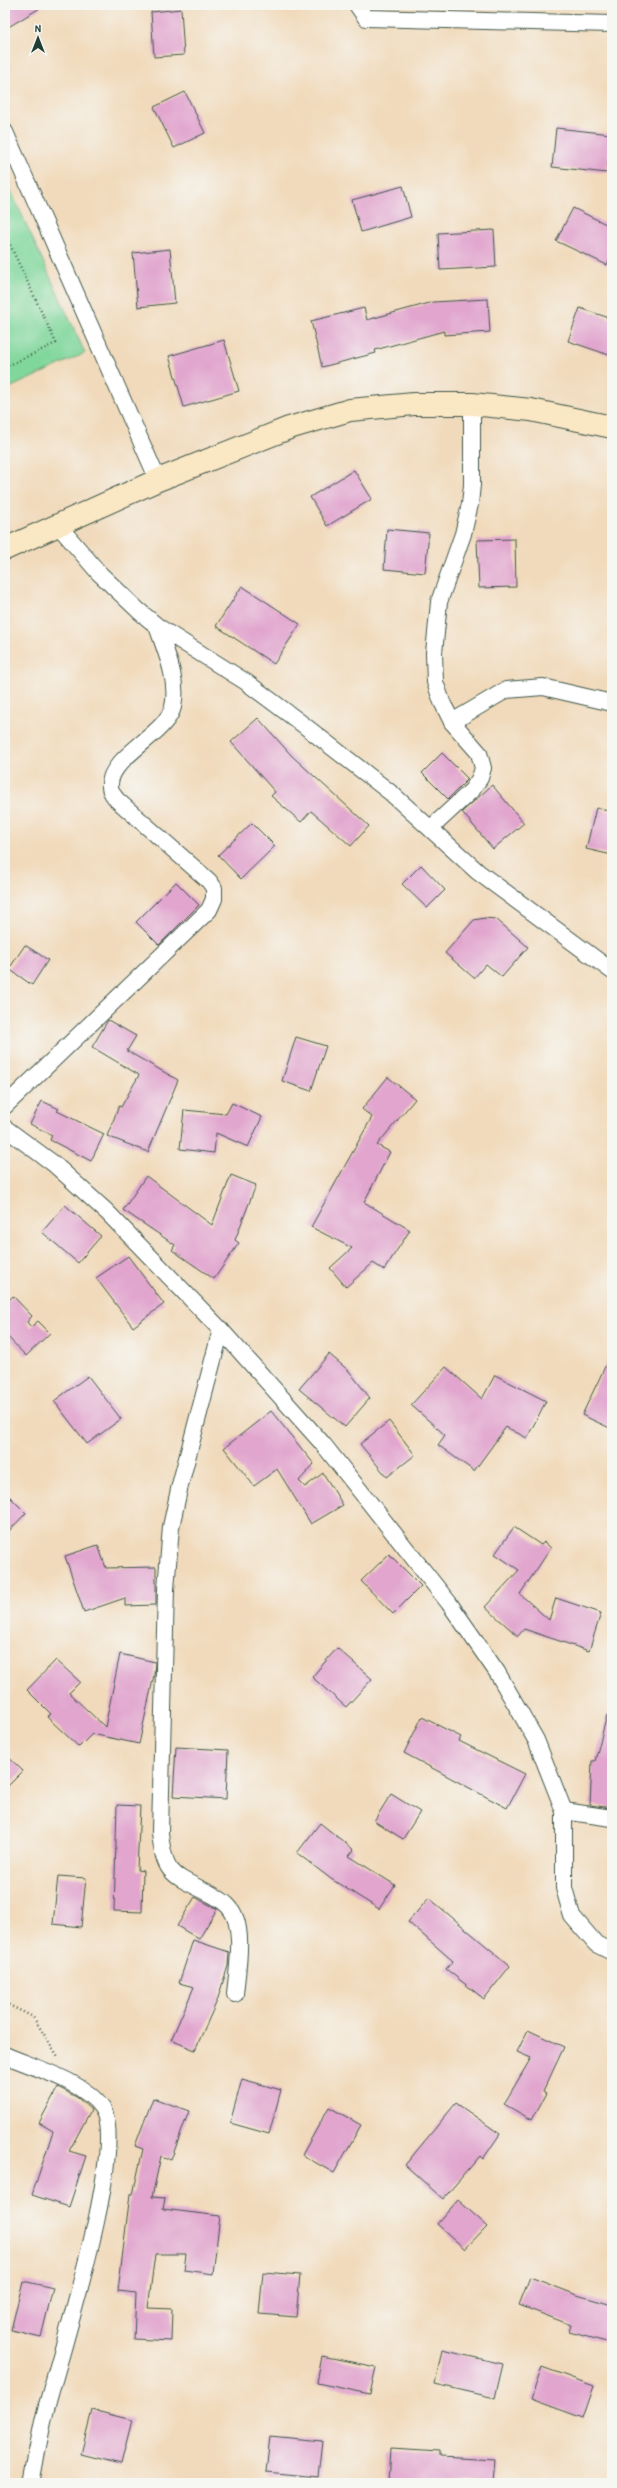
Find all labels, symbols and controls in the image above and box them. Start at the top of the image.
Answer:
north arrow [18,18,58,58]
text: N [35,21,41,35]

